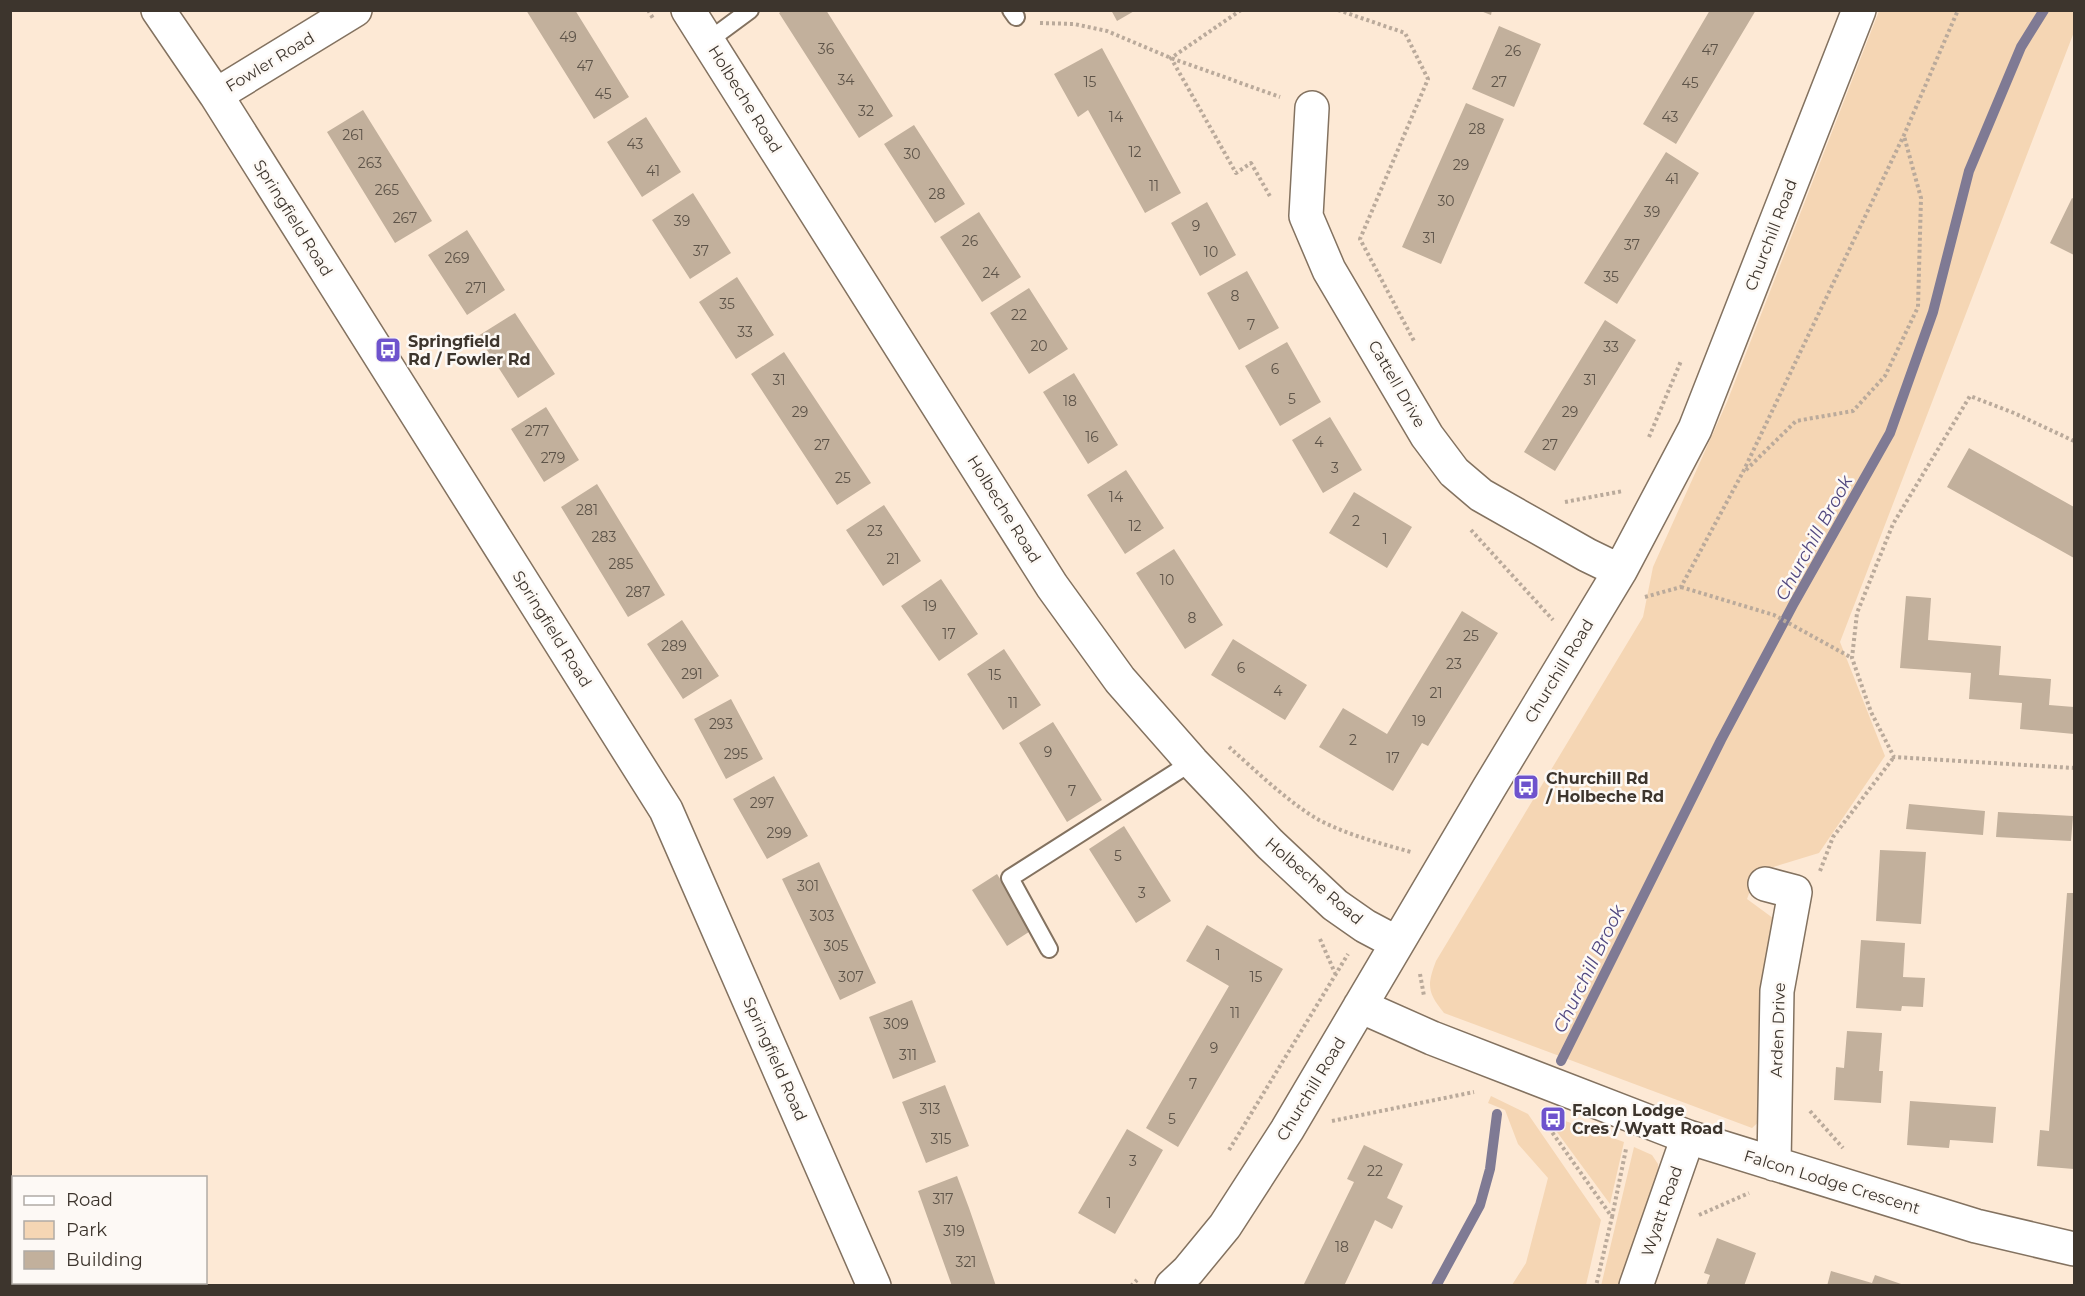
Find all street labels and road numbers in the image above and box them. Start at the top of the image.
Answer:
street label: Fowler Road [222,28,318,96]
street label: Holbeche Road [704,42,786,156]
street label: Springfield Road [250,156,336,280]
street label: Churchill Road [1741,177,1801,293]
street label: Cattell Drive [1364,337,1430,431]
street label: Holbeche Road [963,452,1045,566]
street label: Springfield Road [509,567,595,691]
street label: Churchill Road [1521,616,1597,726]
street label: Holbeche Road [1261,833,1367,929]
street label: Arden Drive [1767,982,1789,1078]
street label: Springfield Road [739,994,811,1124]
street label: Churchill Road [1273,1034,1349,1144]
street label: Falcon Lodge Crescent [1742,1146,1923,1218]
street label: Wyatt Road [1638,1163,1686,1259]

